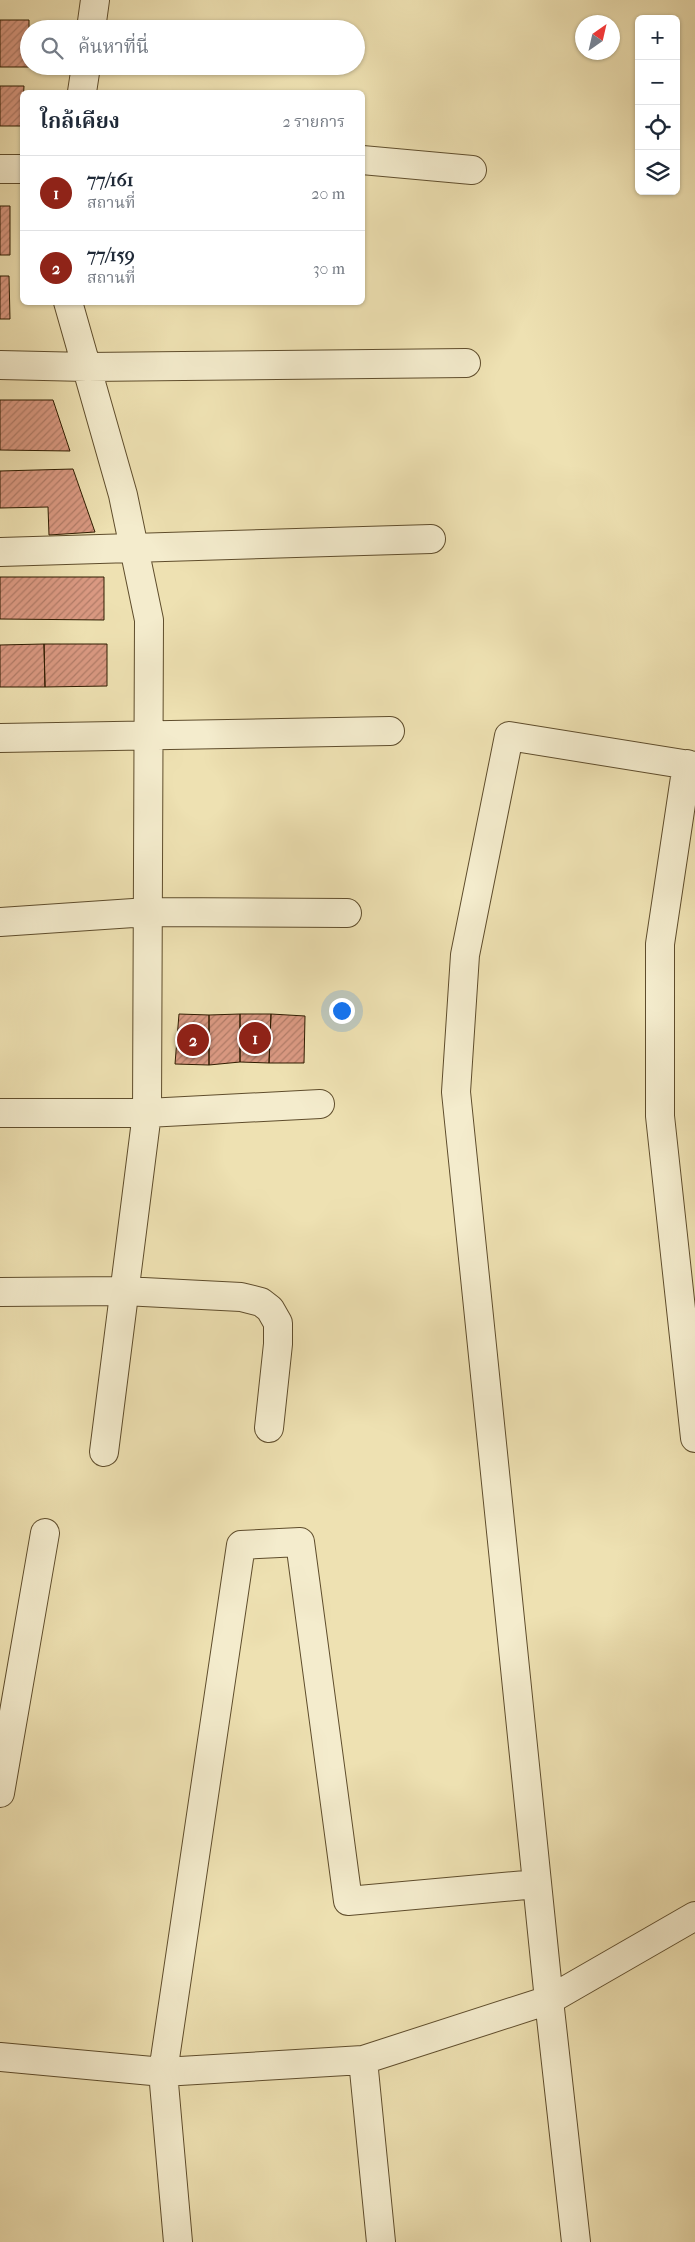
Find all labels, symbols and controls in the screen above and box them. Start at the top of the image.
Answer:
north arrow [575,15,620,60]
map controls [635,15,680,195]
button: + [635,15,680,60]
search box [20,20,365,75]
icon: search [38,34,66,62]
text: ค้นหาที่นี่ [78,36,149,58]
button: − [635,60,680,105]
button: locate [635,105,680,150]
text: ใกล้เคียง [40,109,120,133]
text: 2 รายการ [282,112,345,131]
button: layers [635,150,680,195]
text: 77/161 [87,169,133,191]
text: 1 [53,184,59,203]
text: 20 m [311,184,345,203]
text: สถานที่ [87,193,135,212]
text: 77/159 [87,244,135,266]
text: 2 [52,259,60,278]
text: 30 m [313,259,345,278]
text: สถานที่ [87,268,135,287]
your location [329,998,355,1024]
pin: 1 [239,1019,271,1057]
pin: 2 [177,1021,209,1059]

